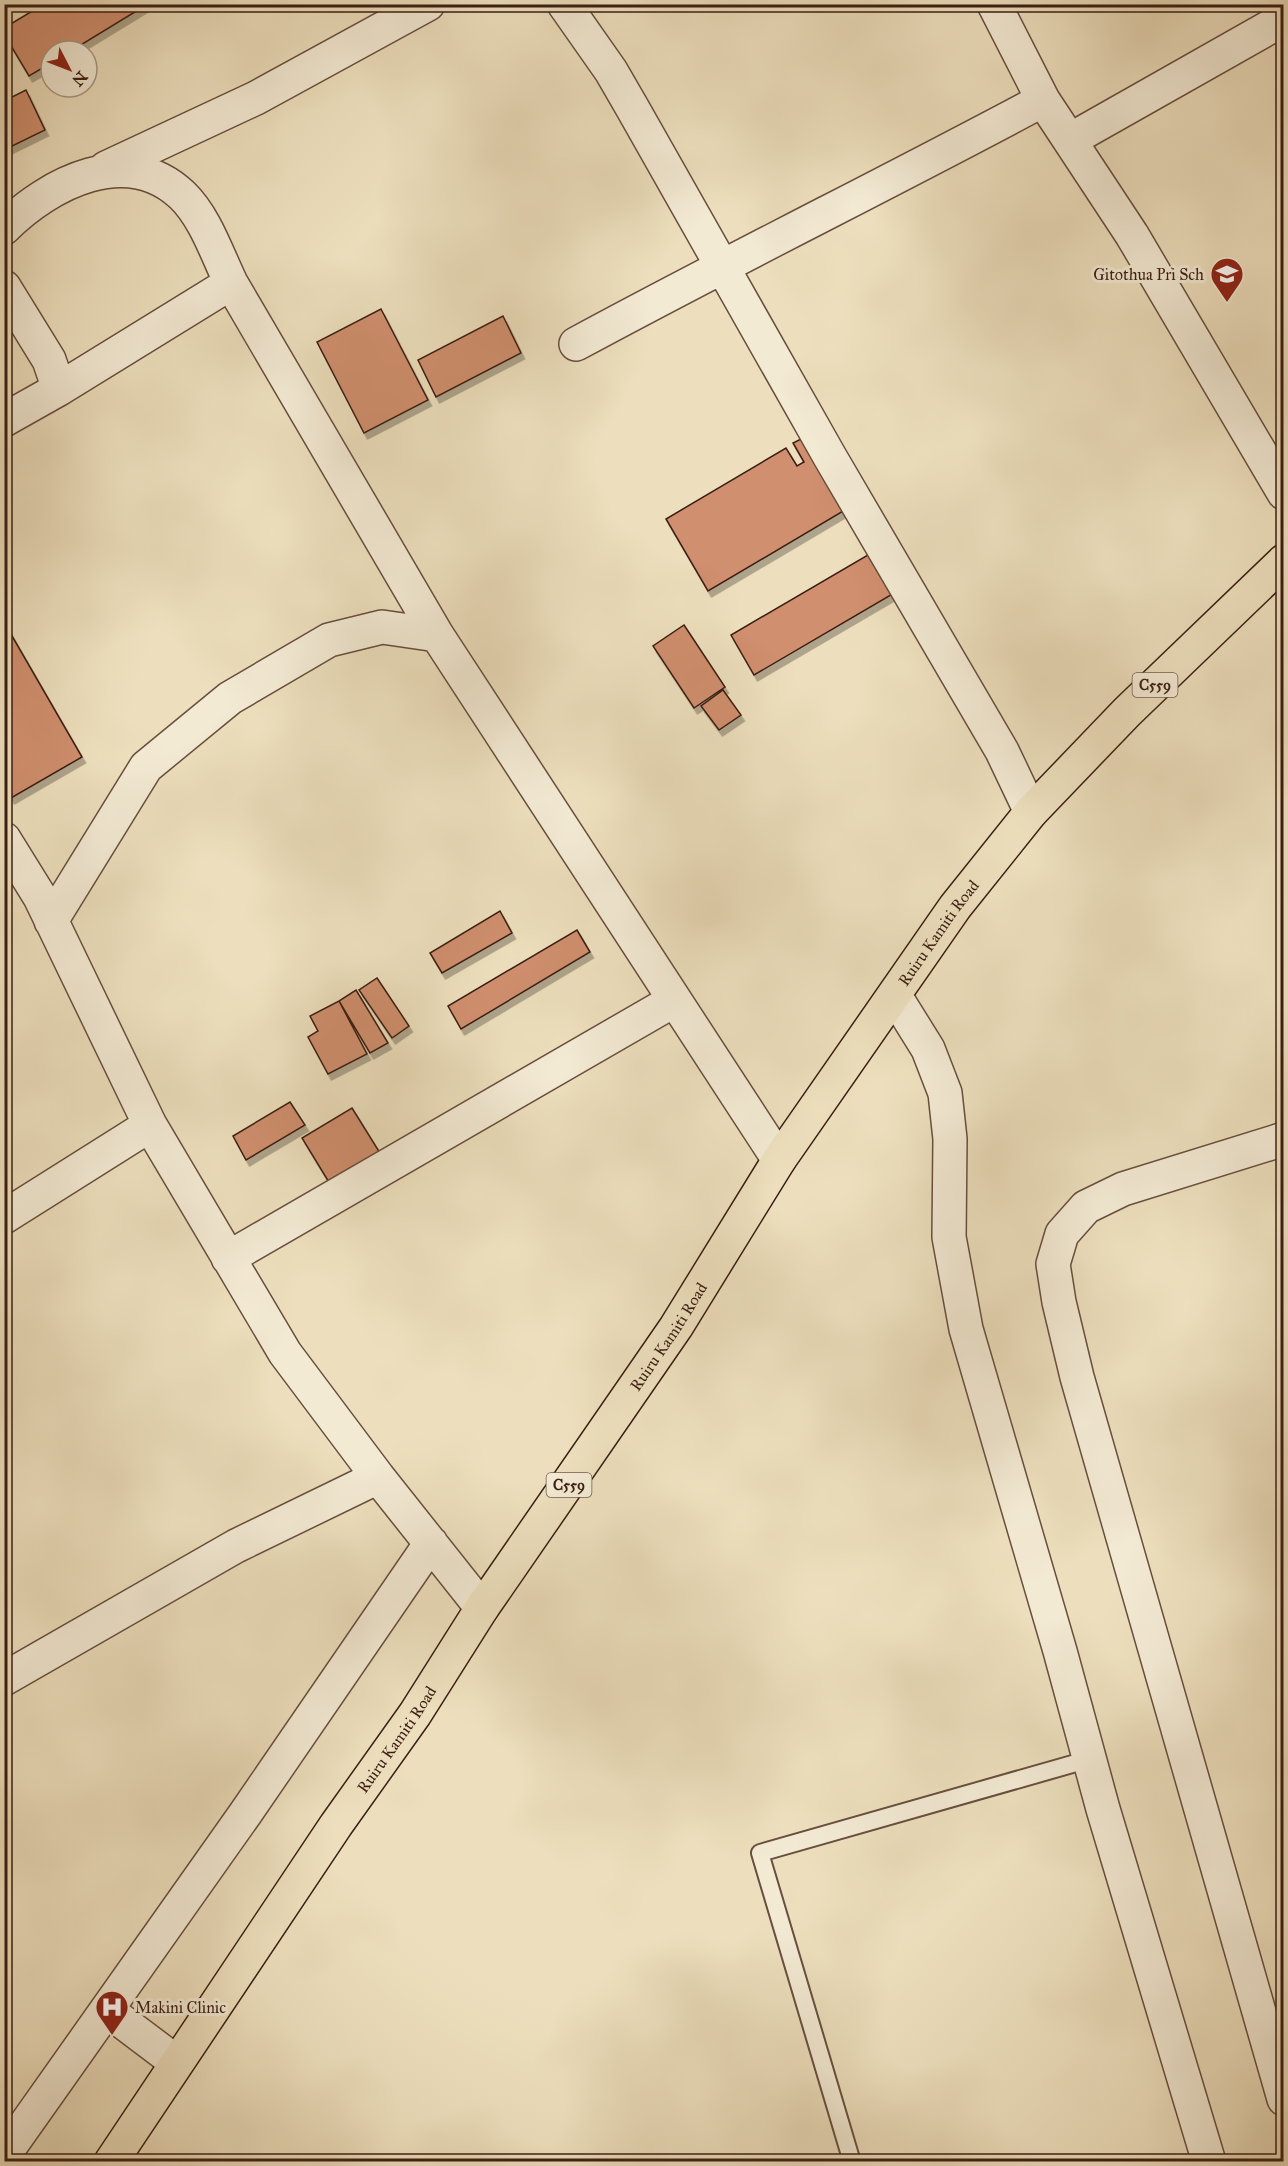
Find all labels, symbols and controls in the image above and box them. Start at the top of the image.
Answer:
north arrow [39,39,99,99]
text: N [68,67,91,90]
school or university icon: Gitothua Pri Sch [1209,256,1245,303]
place label: Gitothua Pri Sch [1093,265,1204,284]
road number: C559 [1132,673,1178,697]
street label: Ruiru Kamiti Road [894,876,982,989]
street label: Ruiru Kamiti Road [625,1279,711,1394]
road number: C559 [546,1473,592,1497]
street label: Ruiru Kamiti Road [353,1682,440,1796]
hospital icon: Makini Clinic [94,1989,130,2036]
place label: Makini Clinic [135,1998,226,2017]

